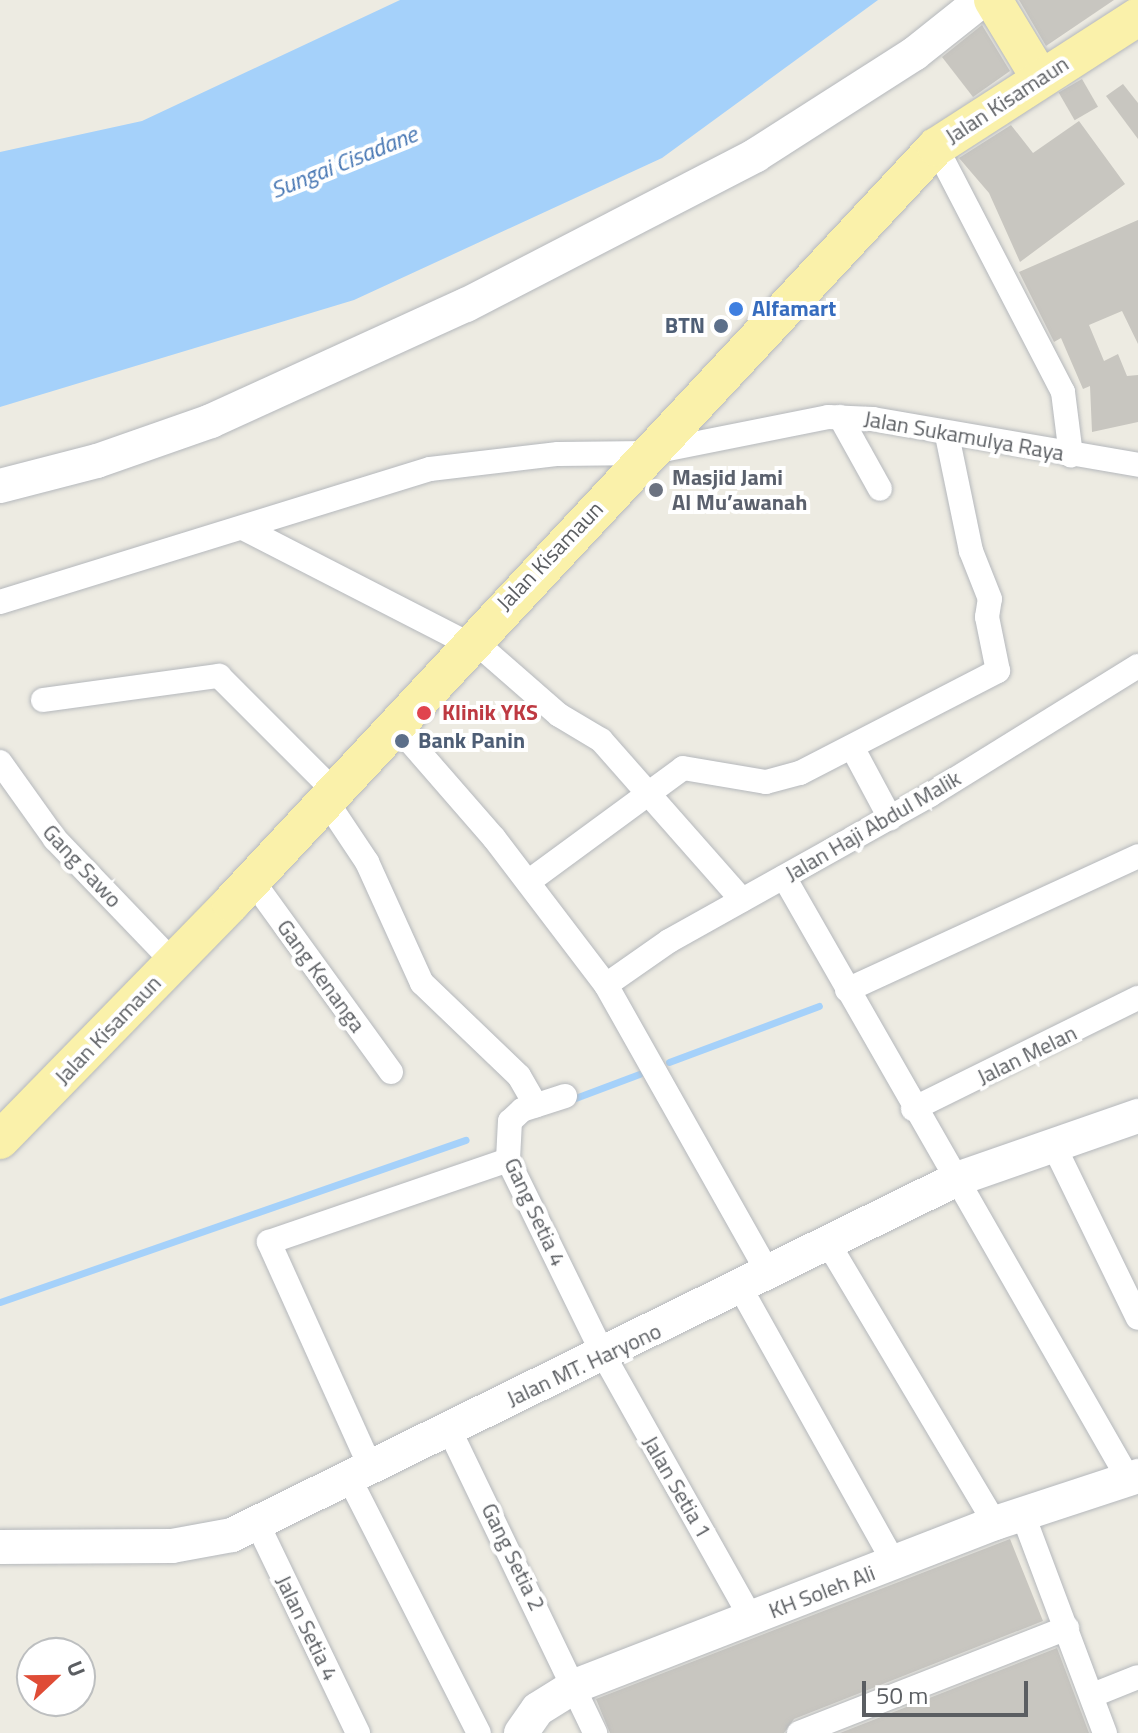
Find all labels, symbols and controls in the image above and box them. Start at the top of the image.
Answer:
street label: Jalan Kisamaun [940,50,1074,150]
water label: Sungai Cisadane [266,119,422,205]
place label: Alfamart [752,296,836,322]
marker: Alfamart [727,300,745,318]
place label: BTN [665,313,705,339]
marker: BTN [712,317,730,335]
street label: Jalan Sukamulya Raya [862,405,1066,467]
place label: Masjid Jami Al Mu’awanah [672,464,807,516]
marker: Masjid Jami Al Mu’awanah [647,481,665,499]
street label: Jalan Kisamaun [491,496,609,616]
place label: Klinik YKS [442,700,538,726]
marker: Klinik YKS [413,702,435,724]
place label: Bank Panin [418,728,525,754]
marker: Bank Panin [393,732,411,750]
street label: Jalan Haji Abdul Malik [781,765,965,887]
street label: Gang Sawo [37,819,127,913]
street label: Gang Kenanga [271,915,371,1037]
street label: Jalan Kisamaun [49,970,167,1090]
street label: Jalan Melan [973,1020,1081,1090]
street label: Gang Setia 4 [498,1154,572,1270]
street label: Jalan MT. Haryono [503,1318,665,1412]
street label: Jalan Setia 1 [637,1431,717,1543]
street label: Gang Setia 2 [476,1499,550,1615]
street label: KH Soleh Ali [765,1560,879,1624]
street label: Jalan Setia 4 [270,1571,344,1685]
north arrow [16,1637,96,1717]
text: U [58,1656,95,1682]
scale bar [866,1665,1032,1715]
text: 50 m [876,1677,928,1713]

